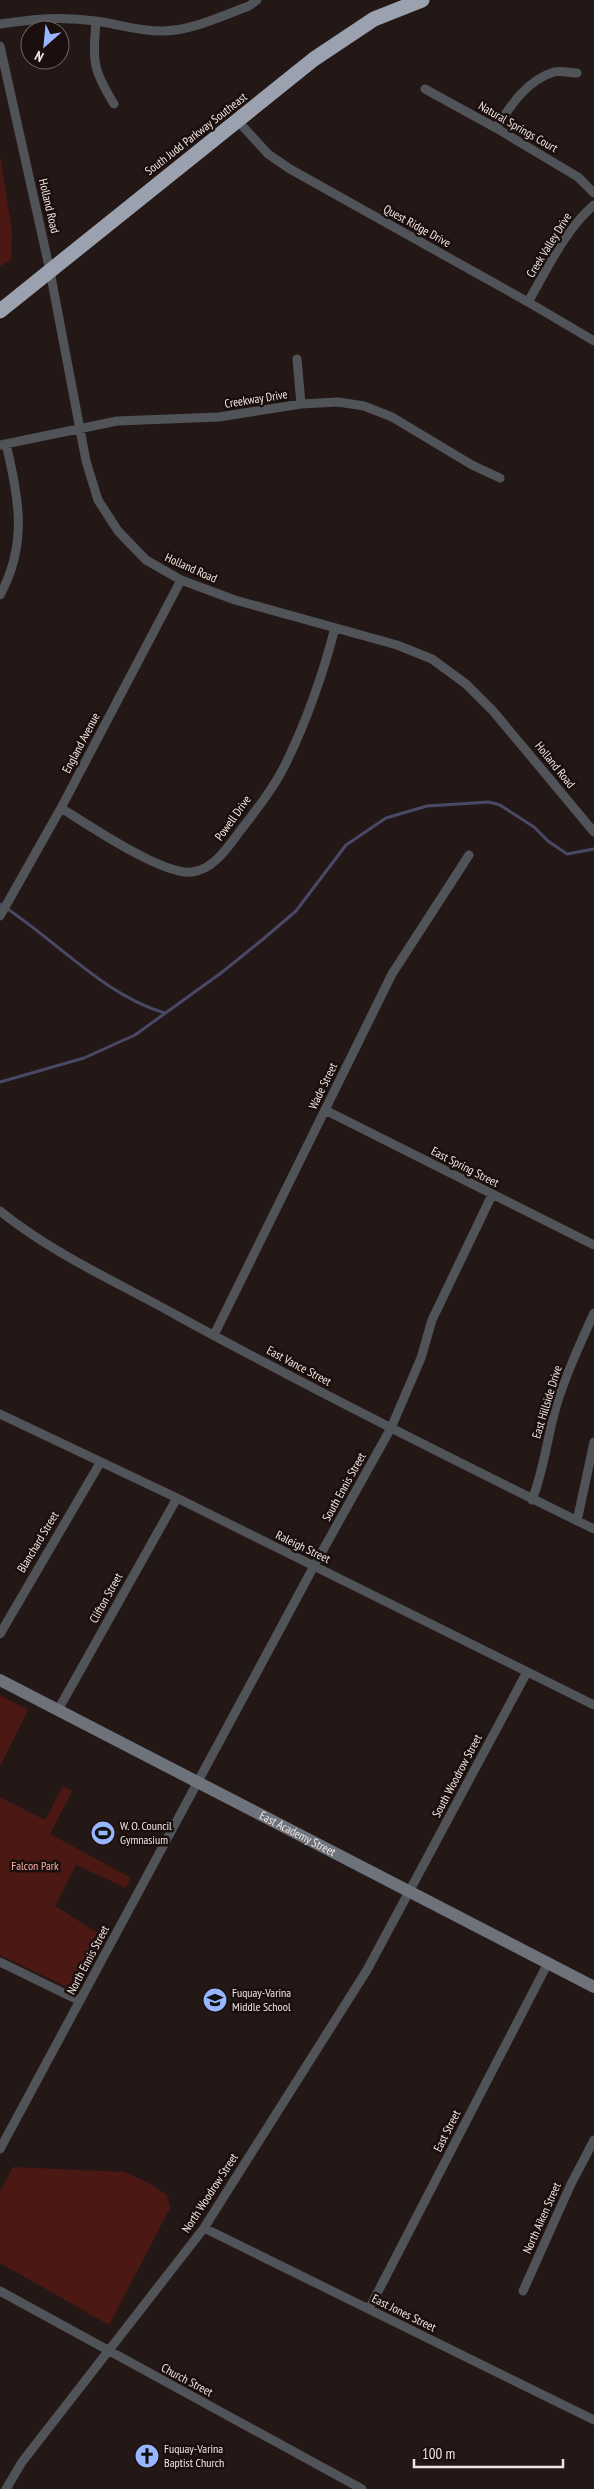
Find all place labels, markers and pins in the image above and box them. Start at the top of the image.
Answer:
place label: W. O. Council Gymnasium [120,1818,172,1847]
sports icon: W. O. Council Gymnasium [90,1820,116,1846]
place label: Fuquay-Varina Middle School [232,1985,291,2014]
school or university icon: Fuquay-Varina Middle School [202,1987,228,2013]
place label: Fuquay-Varina Baptist Church [164,2441,224,2470]
church icon: Fuquay-Varina Baptist Church [134,2443,160,2469]

